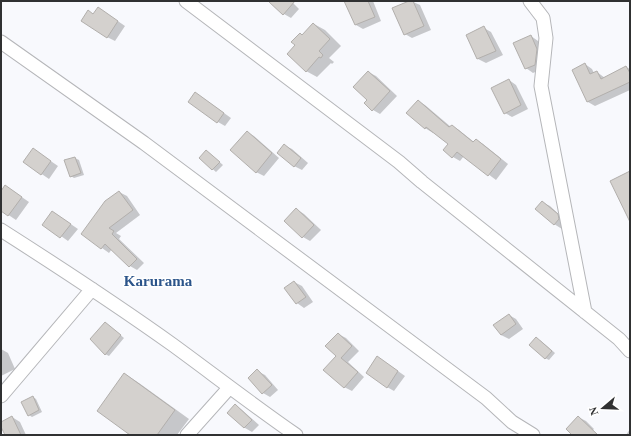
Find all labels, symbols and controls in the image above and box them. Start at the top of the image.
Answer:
district label: Karurama [124,273,193,289]
north arrow [583,388,623,428]
text: N [587,405,601,417]

